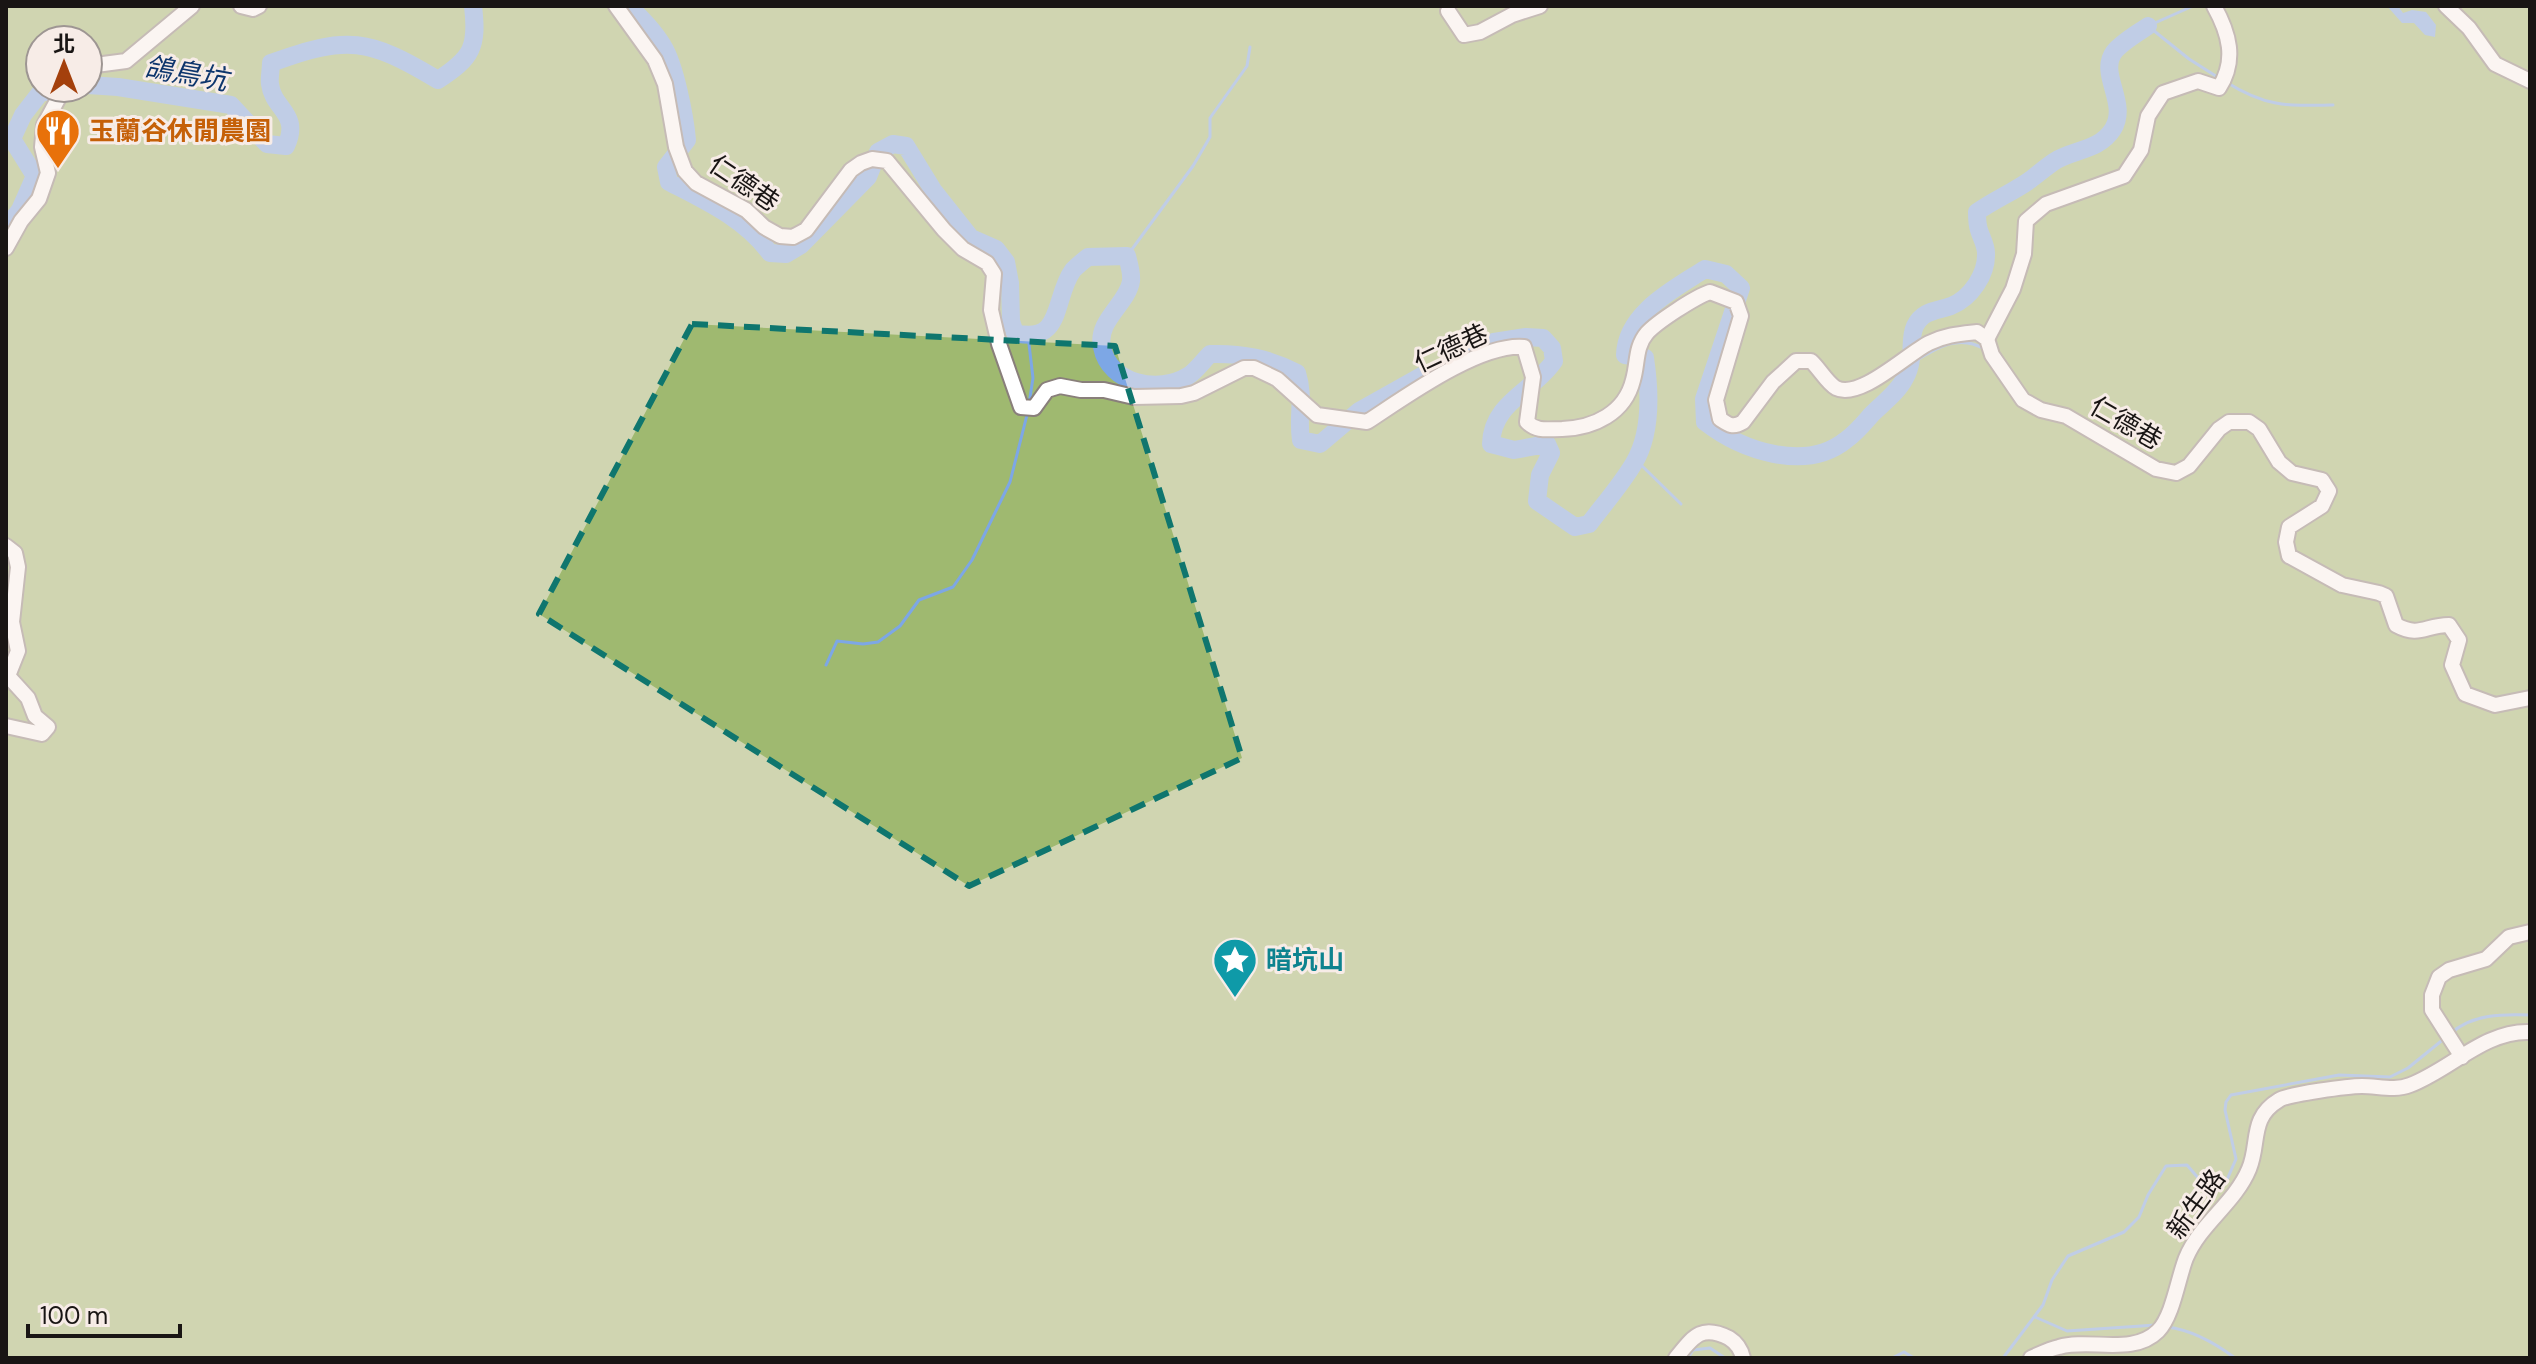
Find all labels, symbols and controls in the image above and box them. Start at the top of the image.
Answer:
north arrow [24,24,104,104]
text: 北 [53,30,75,59]
water label: 鴿鳥坑 [141,48,234,100]
restaurant icon: 玉蘭谷休閒農園 [34,107,82,170]
place label: 玉蘭谷休閒農園 [89,114,271,148]
street label: 仁德巷 [702,147,786,219]
street label: 仁德巷 [1408,316,1494,380]
street label: 仁德巷 [2084,389,2168,457]
place icon: 暗坑山 [1211,936,1259,999]
place label: 暗坑山 [1266,943,1344,977]
street label: 新生路 [2159,1162,2233,1246]
scale bar [28,1288,180,1338]
text: 100 m [40,1300,108,1331]

